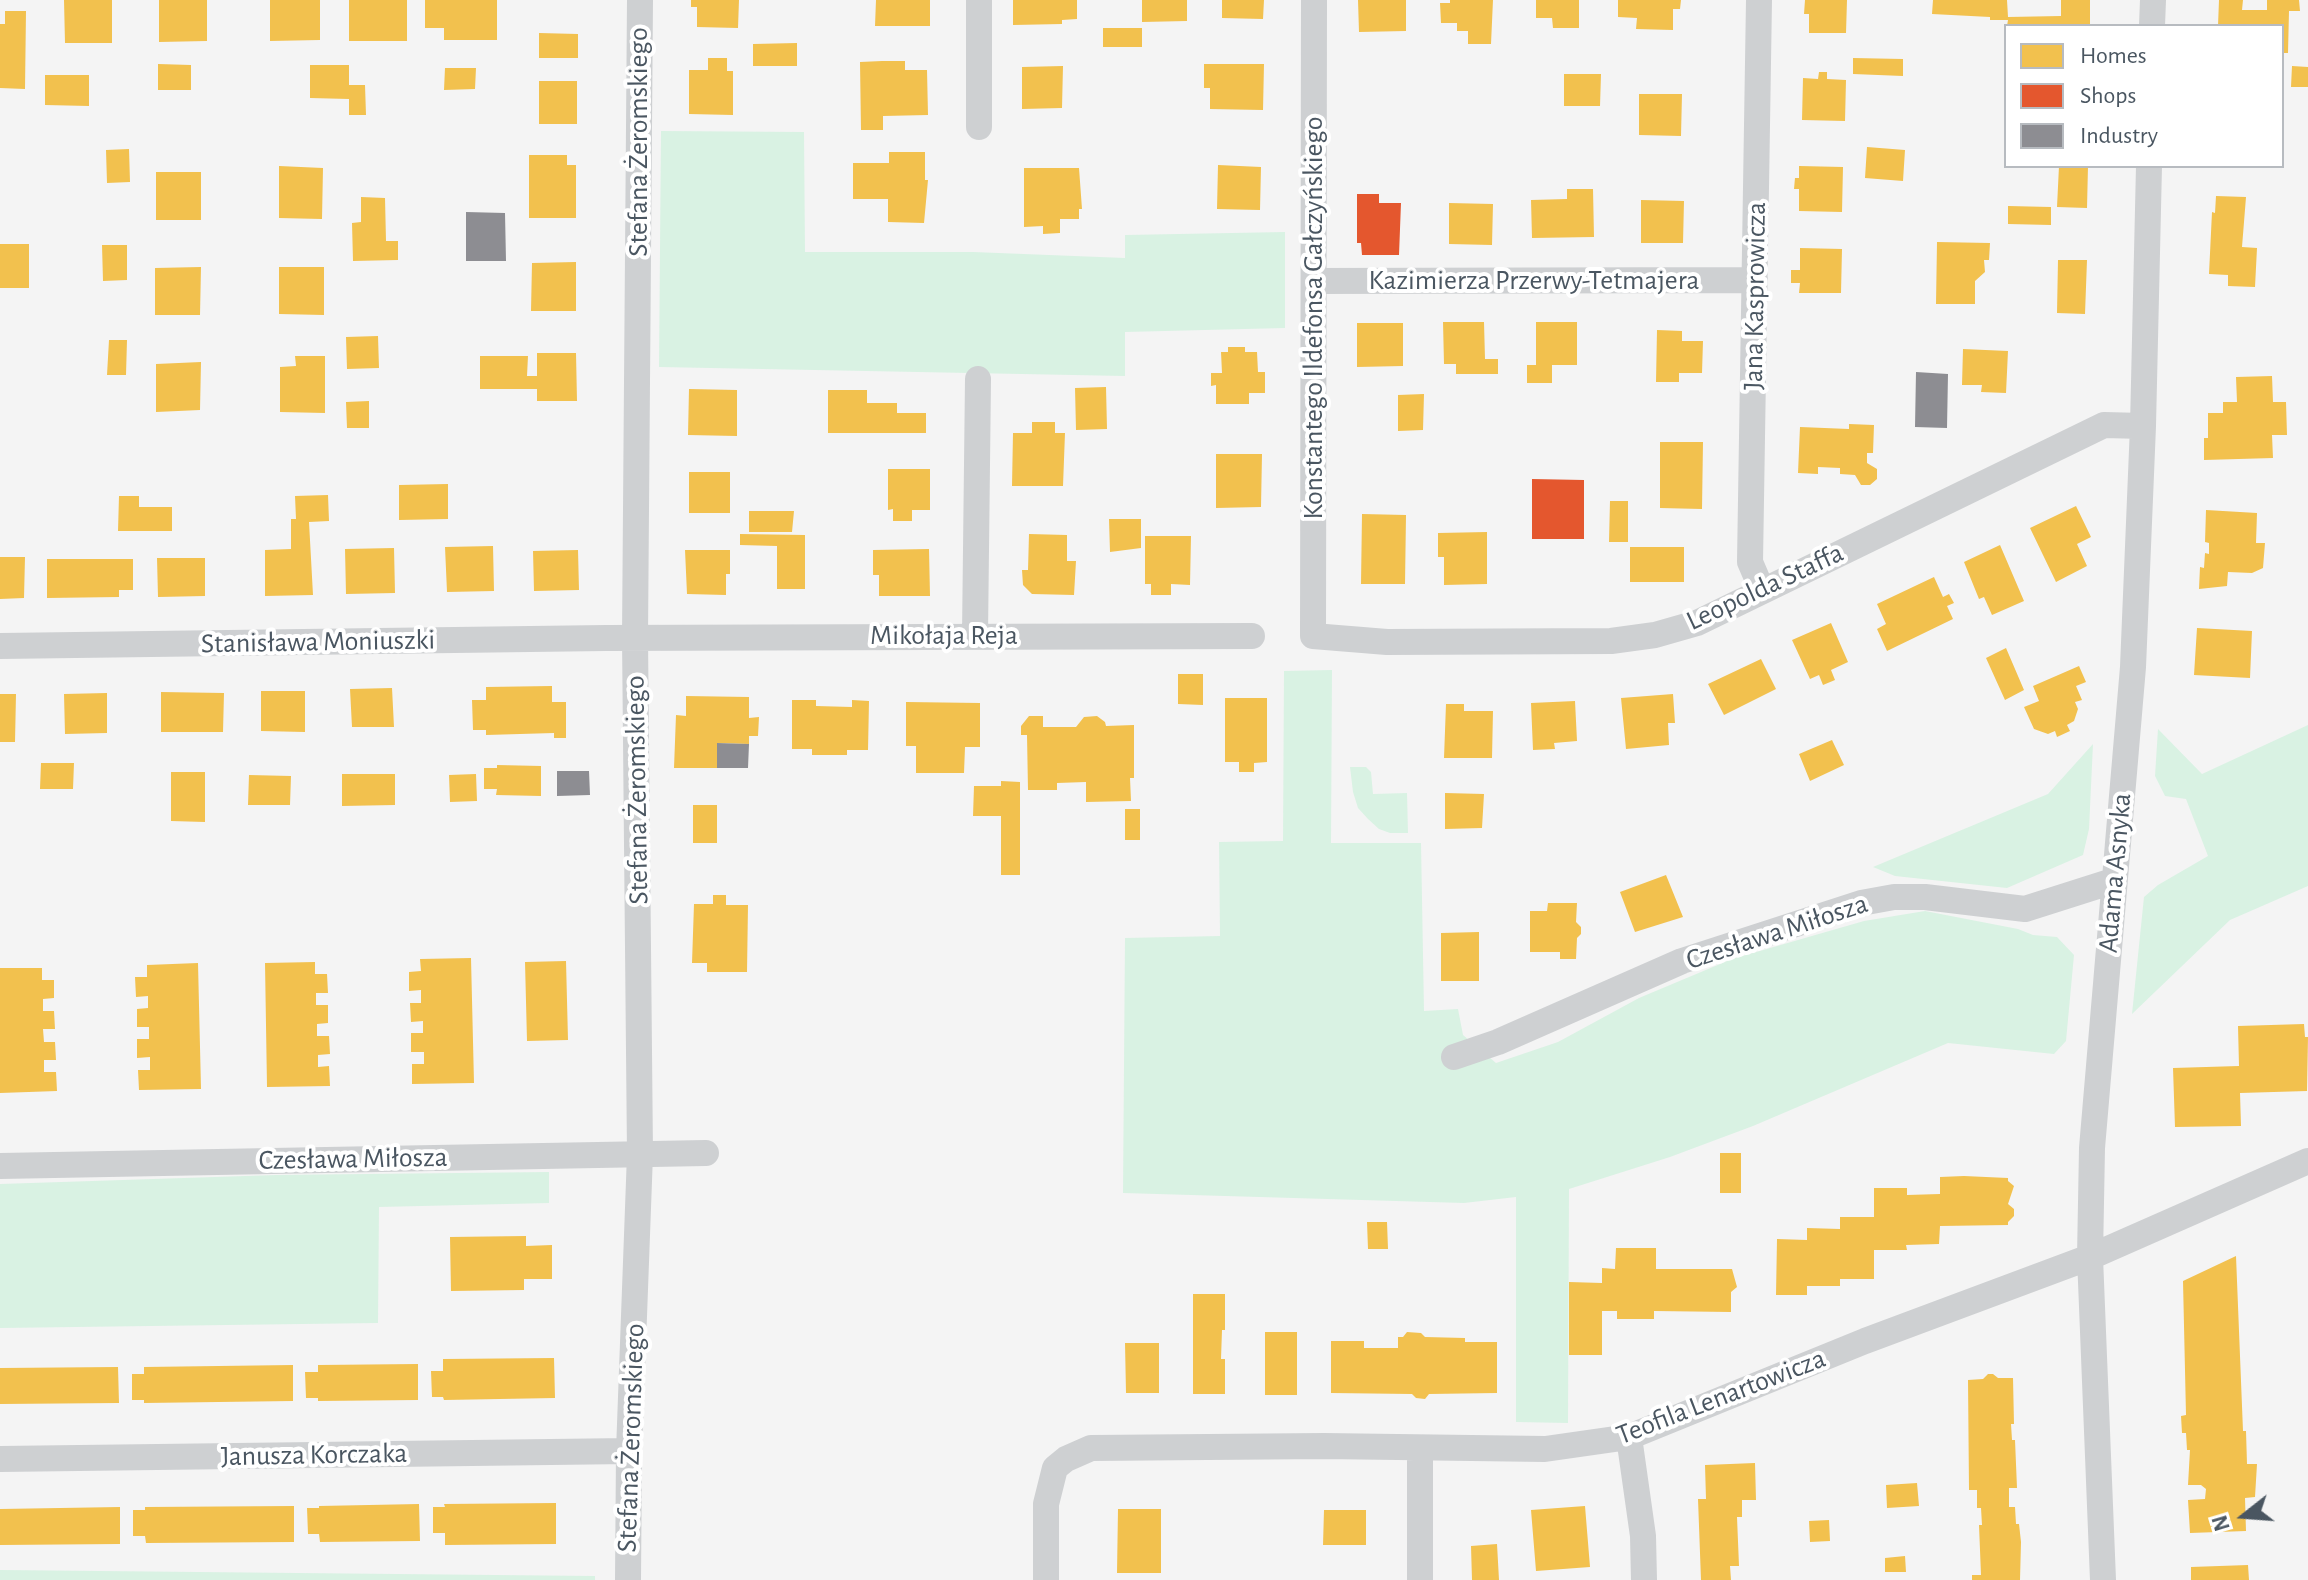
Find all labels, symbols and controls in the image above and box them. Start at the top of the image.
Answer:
legend [2004,24,2284,168]
street label: Stefana Żeromskiego [622,27,656,257]
text: Homes [2080,44,2147,68]
text: Shops [2080,84,2136,108]
street label: Konstantego Ildefonsa Gałczyńskiego [1297,116,1331,520]
text: Industry [2080,124,2158,148]
street label: Jana Kasprowicza [1737,202,1773,390]
street label: Kazimierza Przerwy-Tetmajera [1369,264,1699,298]
street label: Leopolda Staffa [1681,536,1849,638]
street label: Mikołaja Reja [870,619,1018,653]
street label: Stanisława Moniuszki [201,623,435,661]
street label: Stefana Żeromskiego [618,675,656,905]
street label: Adama Asnyka [2091,792,2139,954]
street label: Czesława Miłosza [1682,887,1872,977]
street label: Czesława Miłosza [258,1141,448,1177]
street label: Stefana Żeromskiego [610,1323,652,1553]
street label: Teofila Lenartowicza [1612,1342,1830,1452]
street label: Janusza Korczaka [220,1437,408,1473]
north arrow [2204,1476,2284,1556]
text: N [2208,1512,2234,1534]

